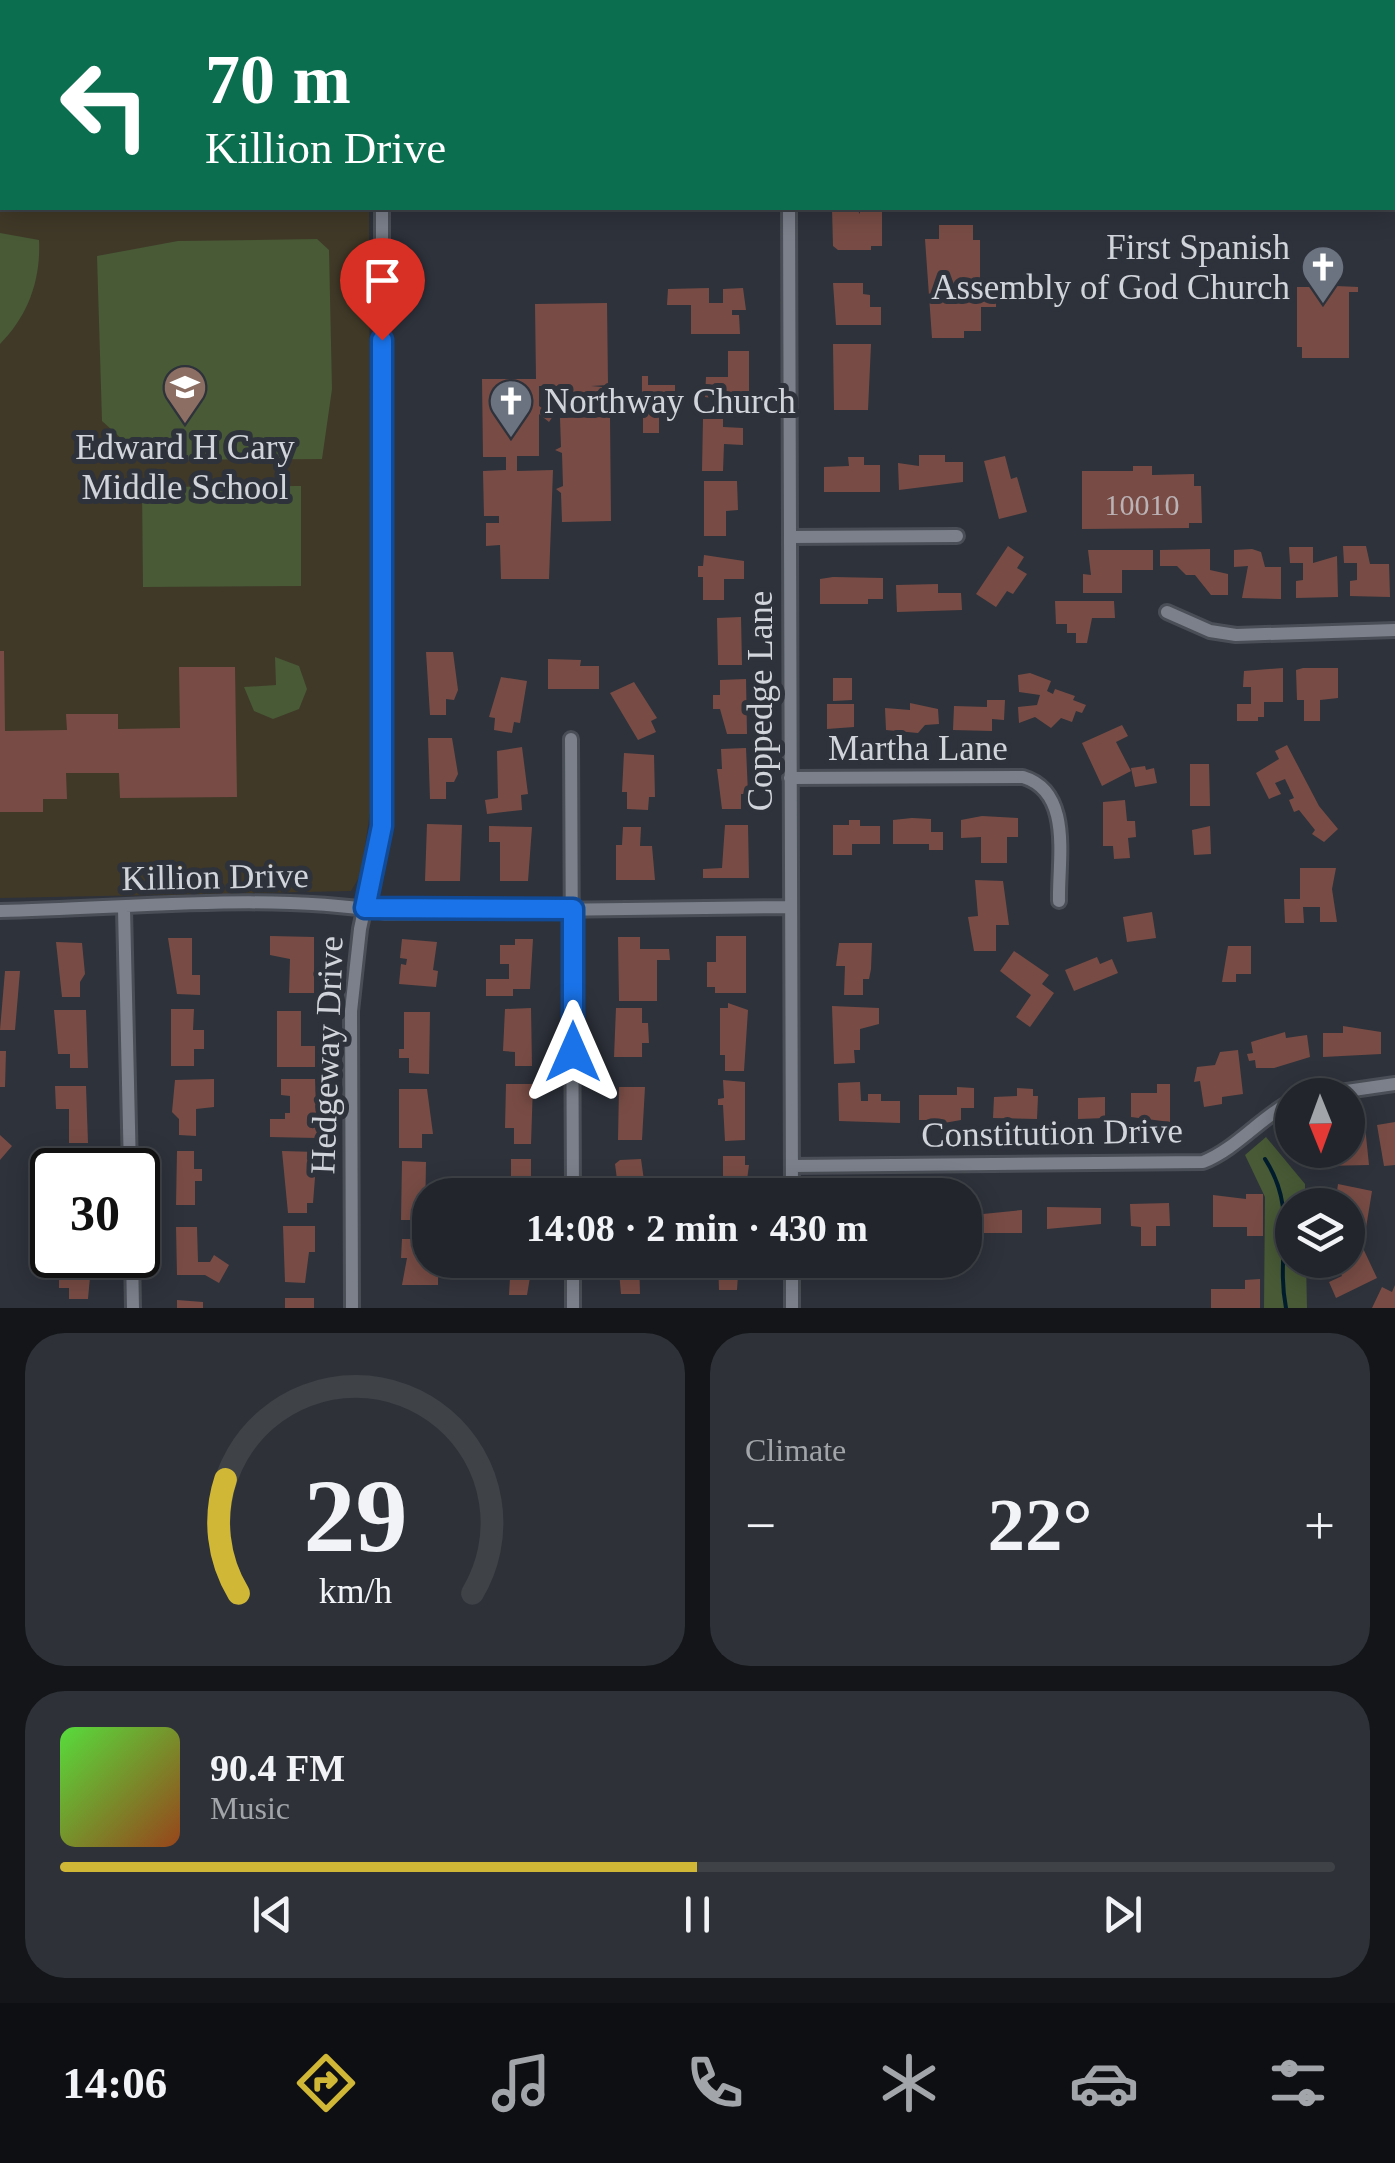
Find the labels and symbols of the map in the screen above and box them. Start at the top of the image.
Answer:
place label: First Spanish Assembly of God Church [931,228,1290,307]
pin [340,238,425,341]
church icon: First Spanish Assembly of God Church [1300,244,1346,305]
school or university icon: Edward H Cary Middle School [162,364,208,425]
church icon: Northway Church [488,378,534,439]
place label: Northway Church [544,382,796,421]
place label: Edward H Cary Middle School [75,428,295,507]
house number: 10010 [1105,488,1180,521]
street label: Coppedge Lane [741,591,780,811]
street label: Martha Lane [828,729,1008,768]
street label: Killion Drive [121,856,309,898]
street label: Hedgeway Drive [303,935,351,1175]
position arrow [521,1000,625,1104]
north arrow [1275,1078,1365,1168]
street label: Constitution Drive [921,1111,1183,1155]
speed limit sign: 30 [30,1148,160,1278]

